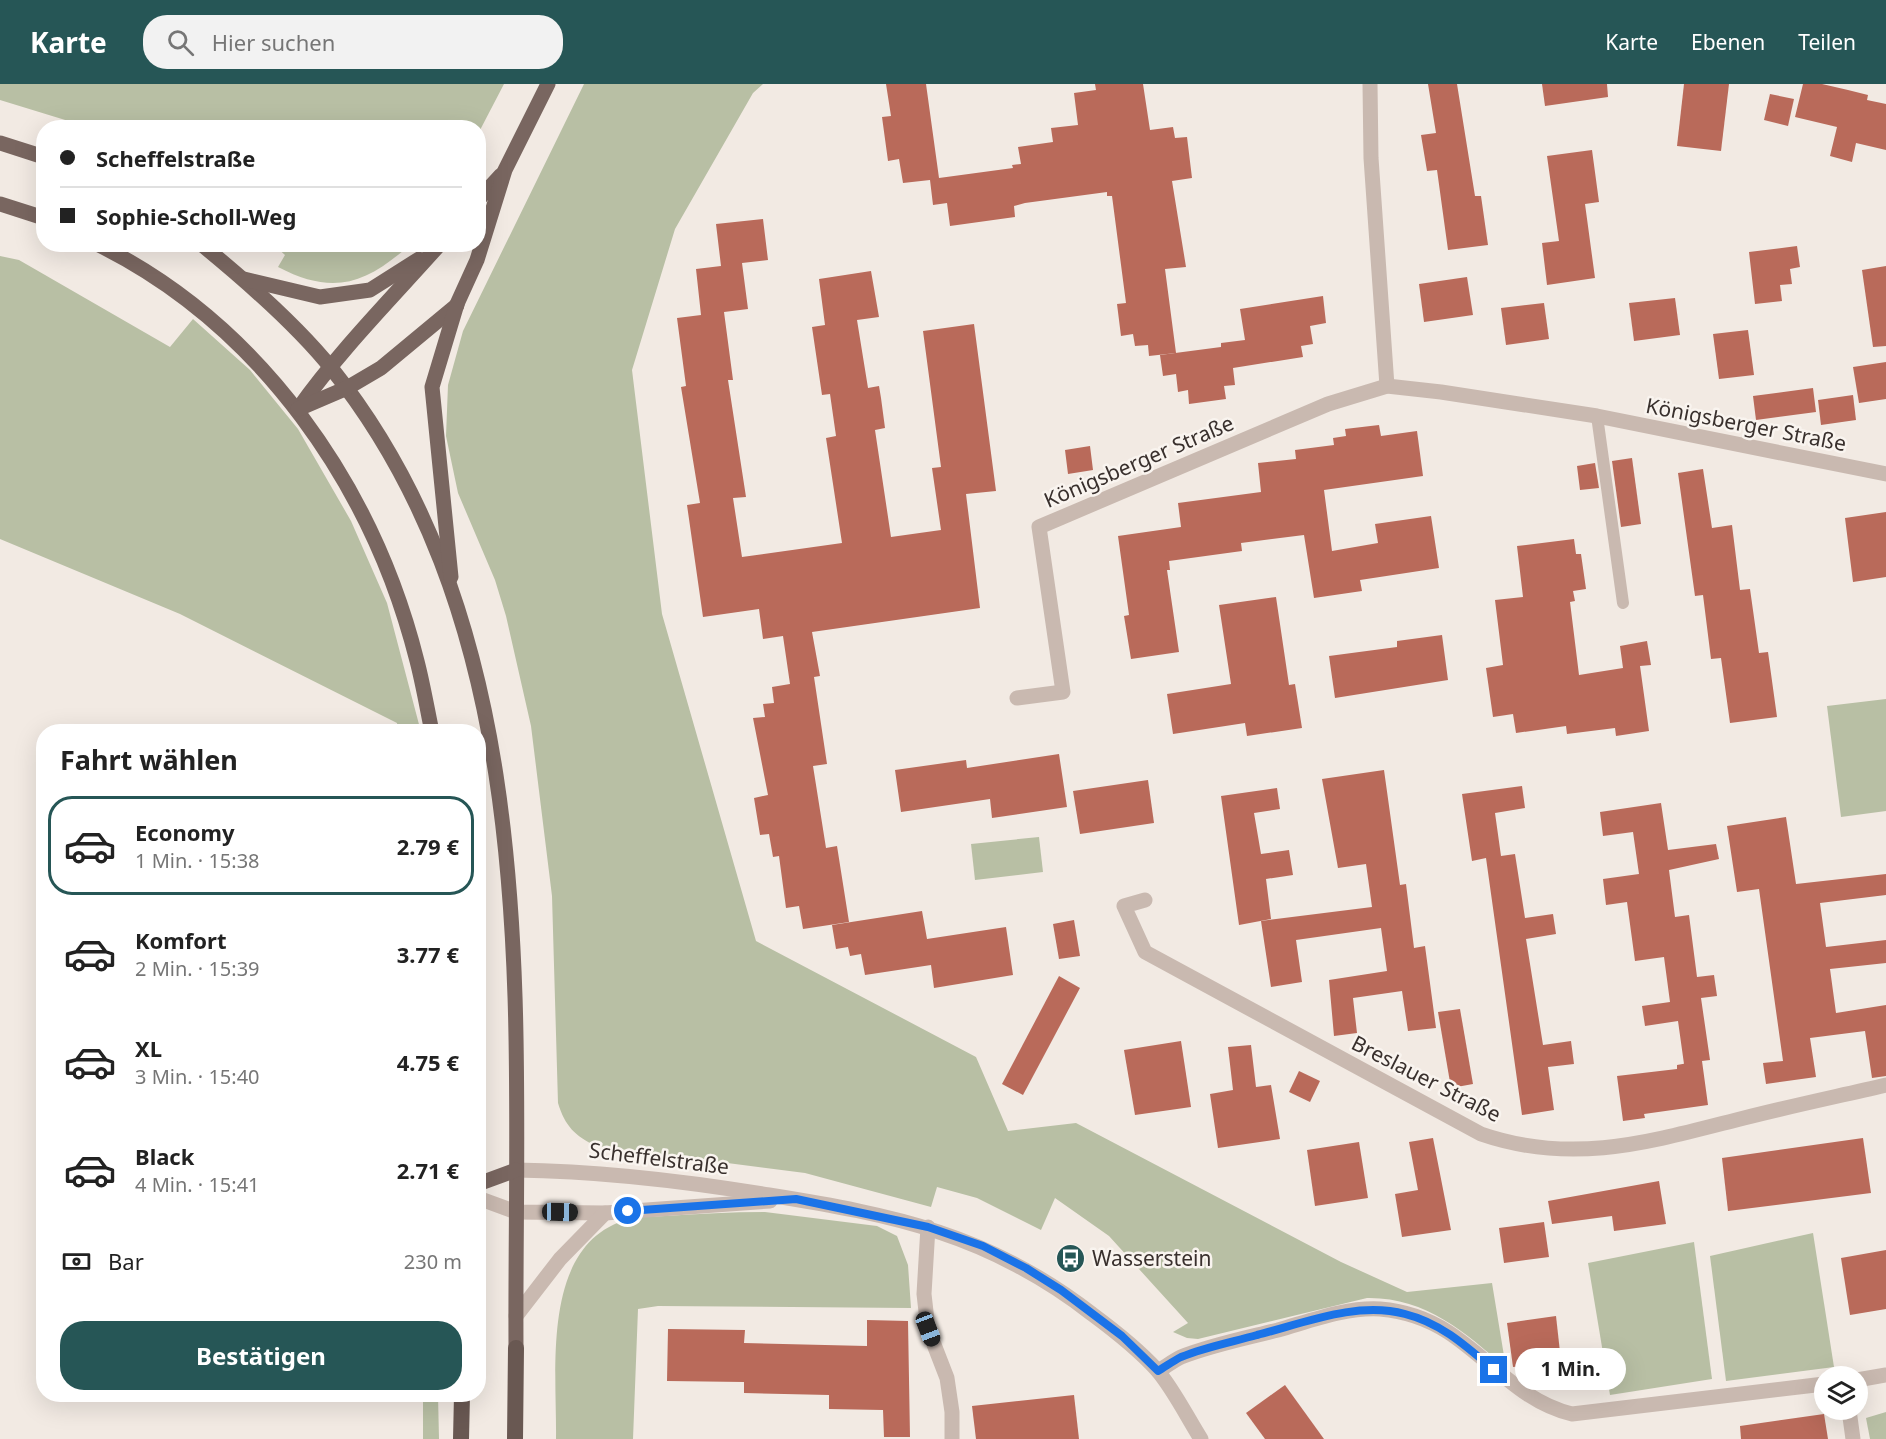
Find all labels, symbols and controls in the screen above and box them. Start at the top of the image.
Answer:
search box [143,15,563,69]
text: Karte [30,23,107,61]
icon: search [164,26,197,59]
text: Hier suchen [212,27,335,57]
text: Karte [1605,28,1658,56]
text: Ebenen [1691,28,1765,56]
text: Teilen [1798,28,1856,56]
text: Scheffelstraße [96,143,255,173]
text: Sophie-Scholl-Weg [96,201,296,231]
street label: Königsberger Straße [1644,391,1849,457]
street label: Königsberger Straße [1040,408,1238,514]
text: Fahrt wählen [60,741,238,778]
text: Economy [135,817,234,847]
icon: car [63,819,117,873]
text: 2.79 € [397,831,459,861]
text: 1 Min. · 15:38 [135,847,260,874]
text: Komfort [135,925,226,955]
icon: car [63,927,117,981]
text: 3.77 € [397,939,459,969]
text: 2 Min. · 15:39 [135,955,260,982]
street label: Breslauer Straße [1347,1028,1506,1128]
text: XL [135,1033,162,1063]
icon: car [63,1035,117,1089]
text: 4.75 € [397,1047,459,1077]
text: 3 Min. · 15:40 [135,1063,260,1090]
street label: Scheffelstraße [587,1136,731,1180]
text: Black [135,1141,194,1171]
icon: car [63,1143,117,1197]
text: 2.71 € [397,1155,459,1185]
text: 4 Min. · 15:41 [135,1171,260,1198]
route start [614,1197,641,1224]
car [542,1203,578,1221]
bus stop icon: Wasserstein [1055,1243,1087,1275]
place label: Wasserstein [1092,1244,1211,1272]
icon: cash [60,1245,93,1278]
text: Bar [108,1246,144,1276]
text: 230 m [404,1248,462,1275]
car [913,1309,943,1349]
button: Bestätigen [60,1321,462,1390]
callout: 1 Min. [1515,1349,1626,1391]
text: 1 Min. [1540,1355,1601,1382]
route end [1480,1356,1507,1383]
map controls [1814,1366,1868,1420]
button: layers [1814,1366,1868,1420]

